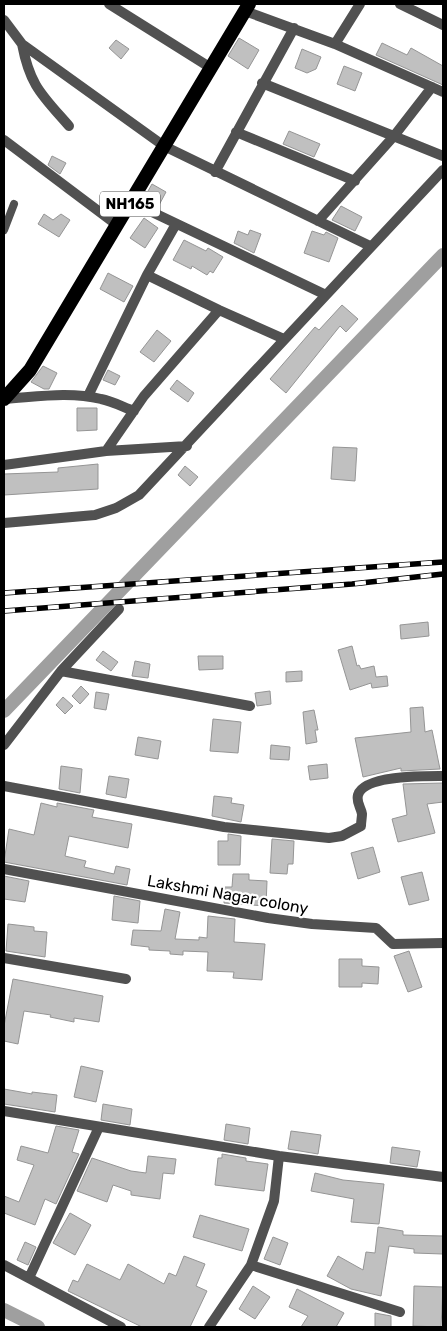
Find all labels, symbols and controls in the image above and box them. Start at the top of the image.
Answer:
road number: NH165 [100,192,160,216]
street label: Lakshmi Nagar colony [146,871,310,918]

